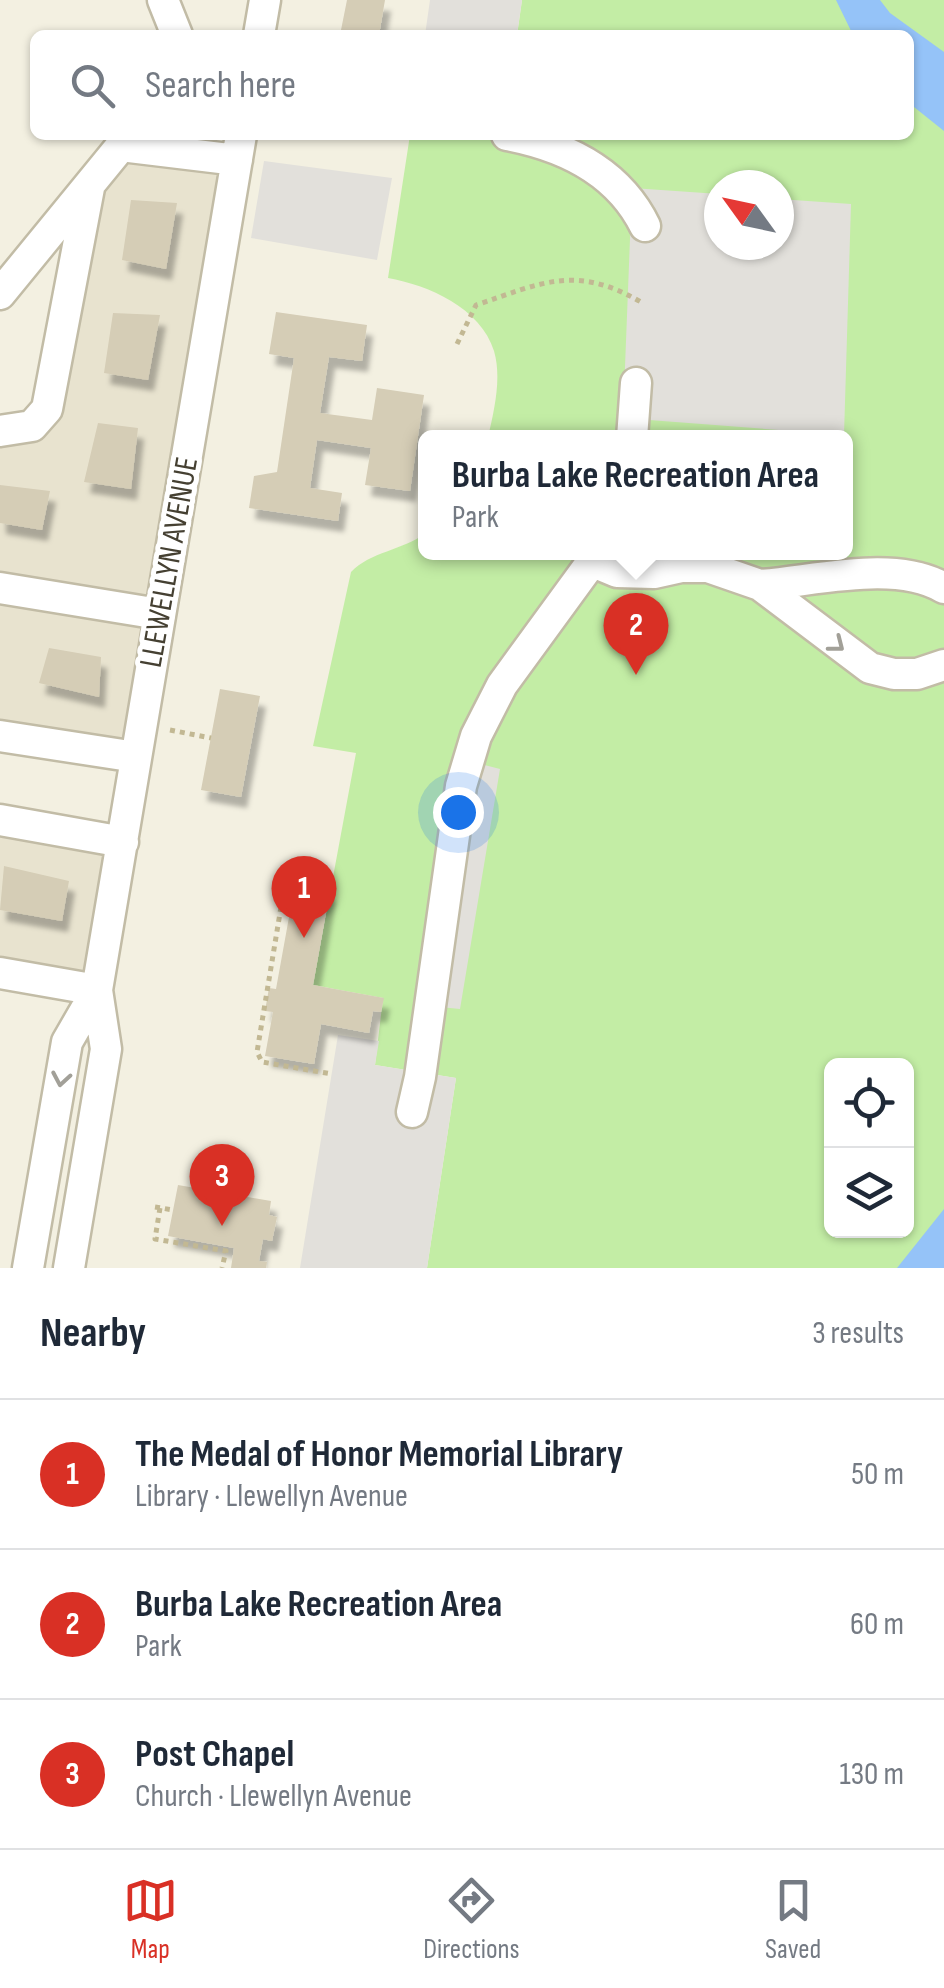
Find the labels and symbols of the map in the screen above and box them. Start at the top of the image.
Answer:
north arrow [704,170,794,260]
street label: LLEWELLYN AVENUE [132,454,207,671]
pin: 2 [604,592,668,675]
one-way arrow [826,633,844,651]
your location [433,787,484,838]
pin: 1 [272,856,336,938]
one-way arrow [51,1071,72,1087]
pin: 3 [190,1144,254,1226]

